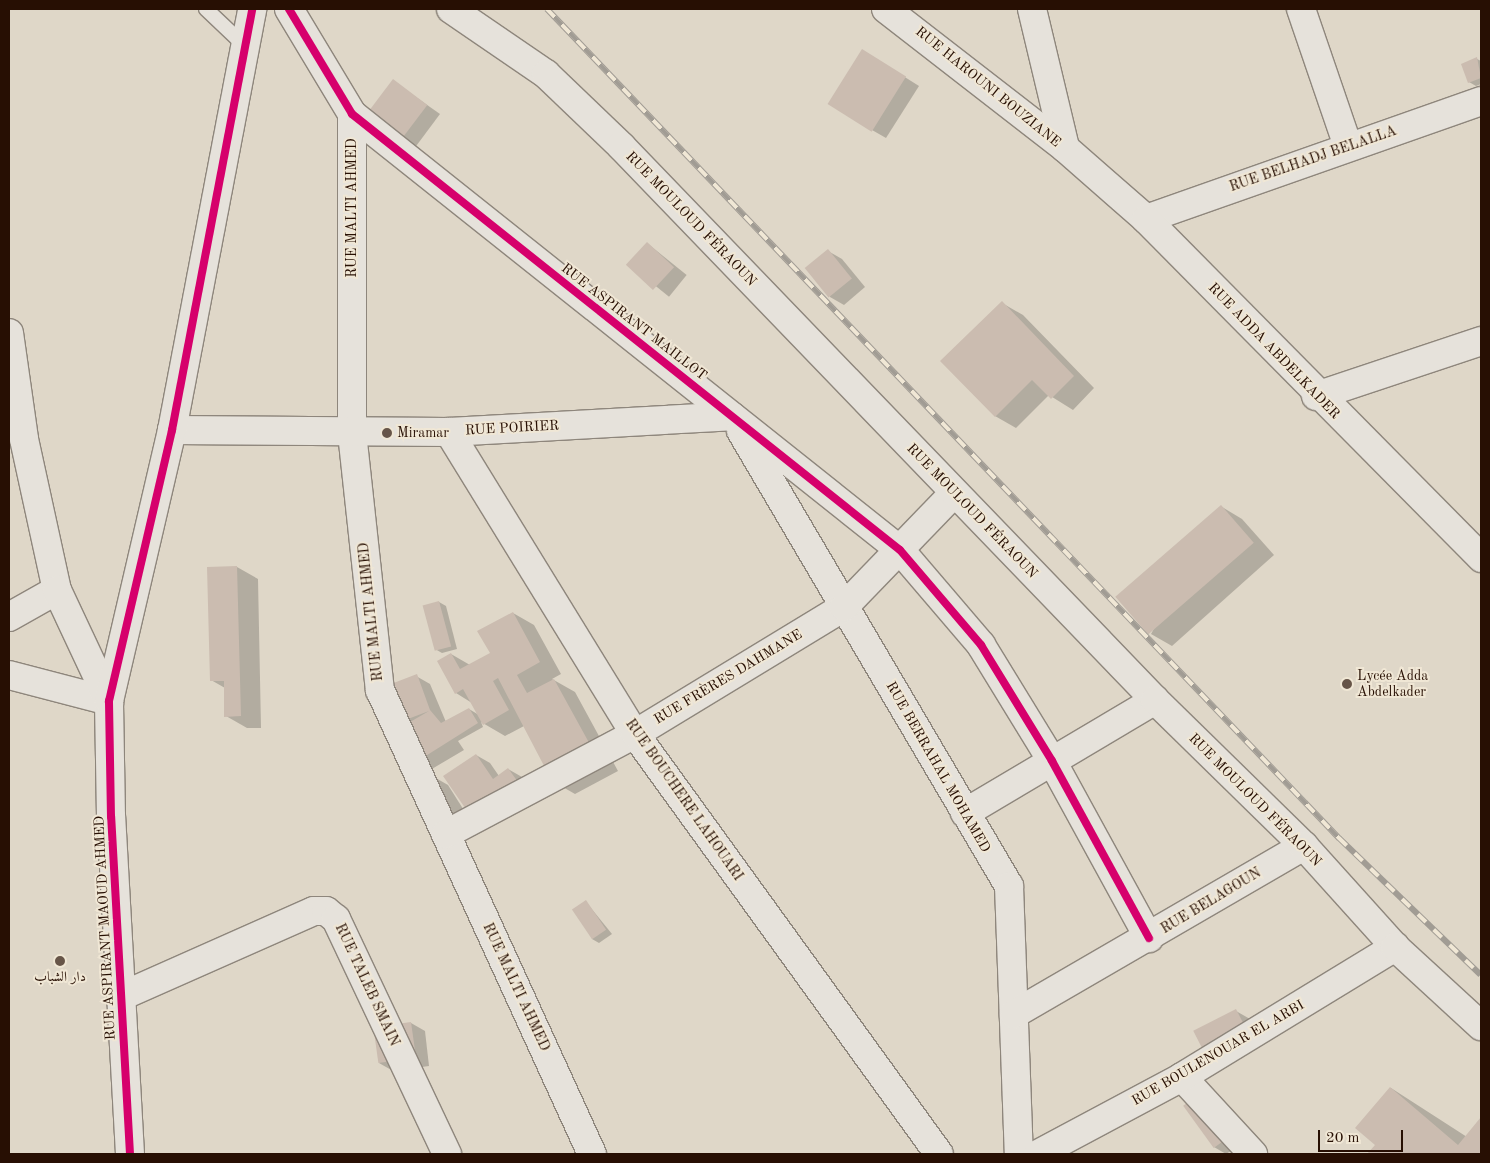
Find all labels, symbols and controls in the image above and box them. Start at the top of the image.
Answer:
street label: RUE HAROUNI BOUZIANE [912,23,1064,151]
street label: RUE BELHADJ BELALLA [1227,122,1399,196]
street label: RUE MALTI AHMED [344,138,360,278]
street label: RUE MOULOUD FÉRAOUN [622,148,760,290]
street label: RUE ASPIRANT MAILLOT [558,260,710,384]
street label: RUE ADDA ABDELKADER [1205,280,1343,422]
street label: RUE POIRIER [465,417,559,439]
place label: Miramar [397,425,449,441]
marker: Miramar [381,427,393,439]
street label: RUE MOULOUD FÉRAOUN [903,440,1041,582]
street label: RUE MALTI AHMED [355,542,387,682]
street label: RUE FRÈRES DAHMANE [651,626,805,728]
place label: Lycée Adda Abdelkader [1357,668,1428,700]
street label: RUE BERRAHAL MOHAMED [882,678,994,856]
marker: Lycée Adda Abdelkader [1341,678,1353,690]
street label: RUE BOUCHERE LAHOUARI [622,716,746,884]
street label: RUE MOULOUD FÉRAOUN [1185,730,1325,870]
street label: RUE ASPIRANT MAOUD AHMED [91,815,119,1041]
street label: RUE BELAGOUN [1158,864,1264,938]
street label: RUE MALTI AHMED [479,920,553,1054]
street label: RUE TALEB SMAIN [331,921,403,1049]
marker: دار الشباب [54,955,66,967]
place label: دار الشباب [34,969,86,985]
street label: RUE BOULENOUAR EL ARBI [1129,997,1307,1109]
scale bar [1320,1120,1405,1152]
text: 20 m [1326,1131,1360,1146]

